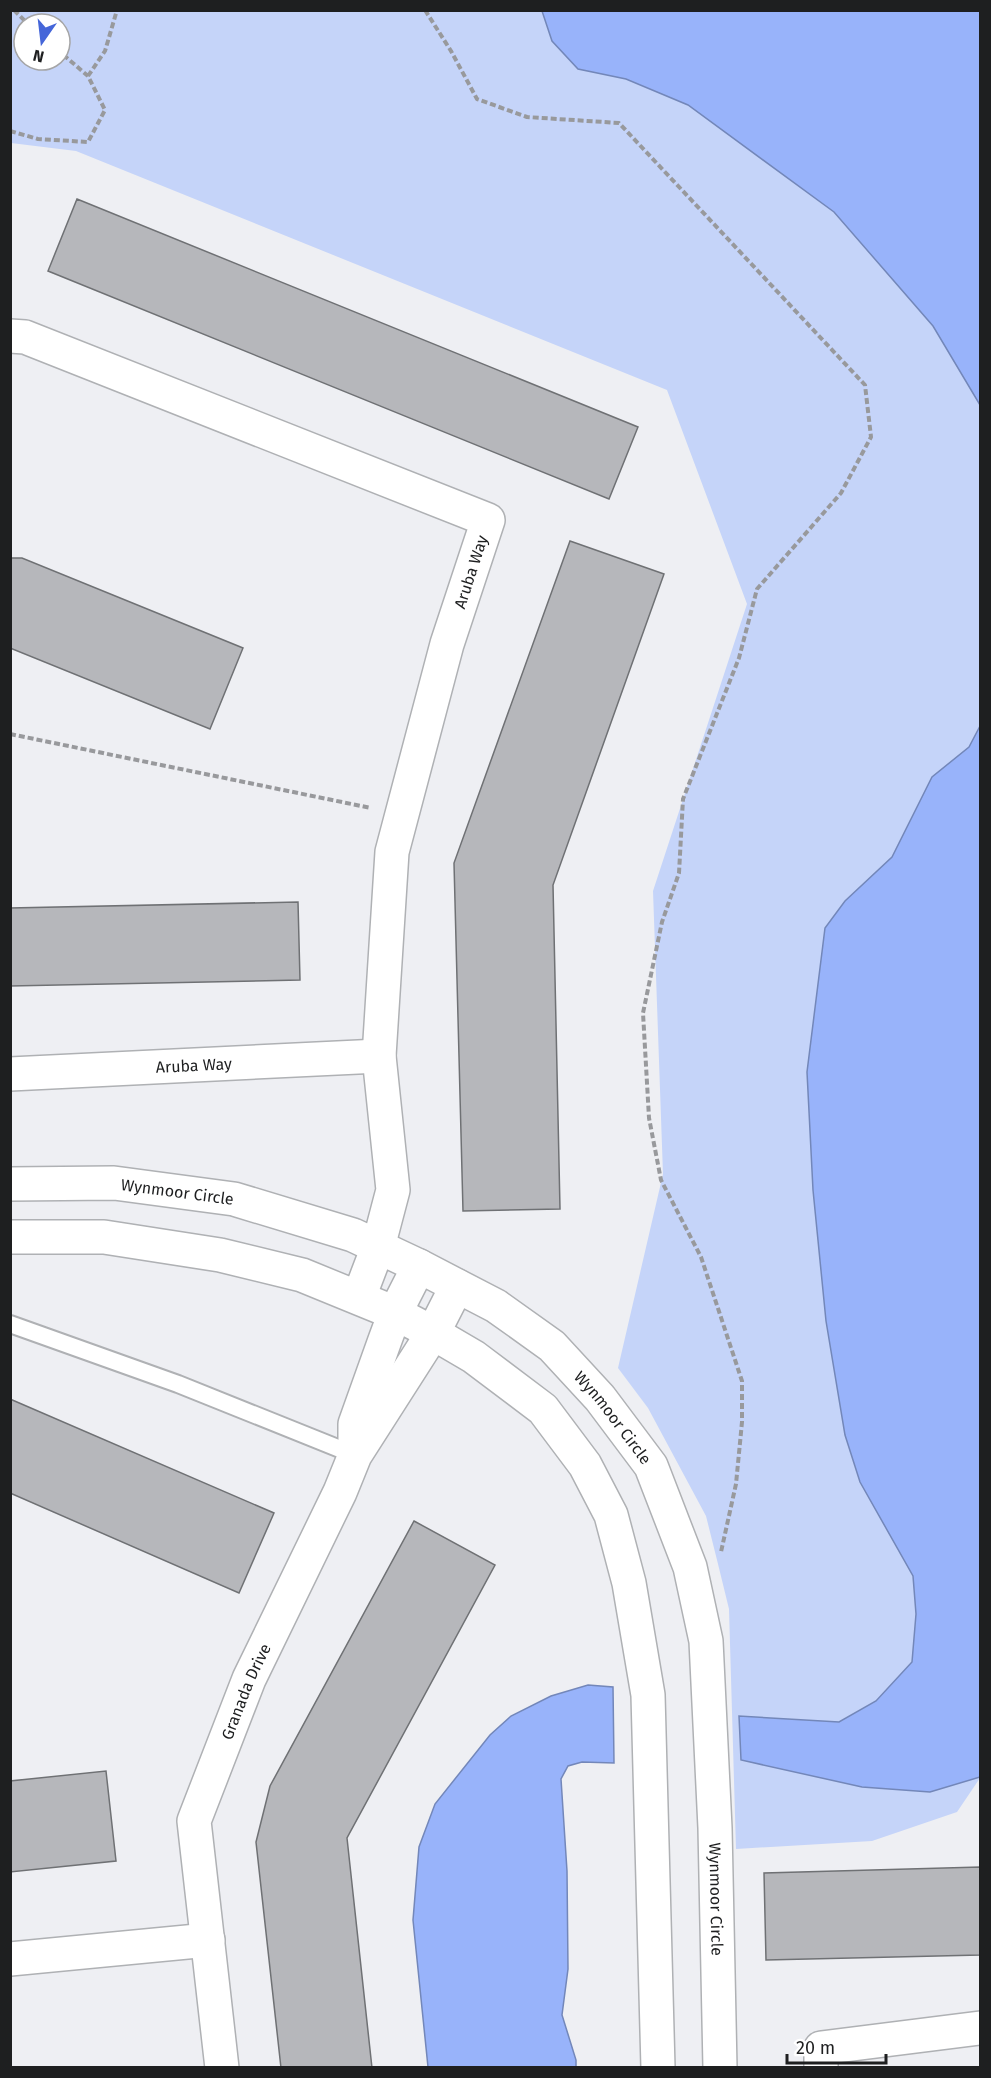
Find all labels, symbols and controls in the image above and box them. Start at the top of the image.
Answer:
north arrow [12,12,72,72]
text: N [31,46,46,67]
street label: Aruba Way [450,533,492,611]
street label: Aruba Way [155,1054,232,1076]
street label: Wynmoor Circle [120,1175,235,1208]
street label: Wynmoor Circle [570,1367,656,1468]
street label: Granada Drive [217,1640,274,1742]
street label: Wynmoor Circle [706,1842,727,1956]
scale bar [787,2027,886,2065]
text: 20 m [796,2037,835,2059]

